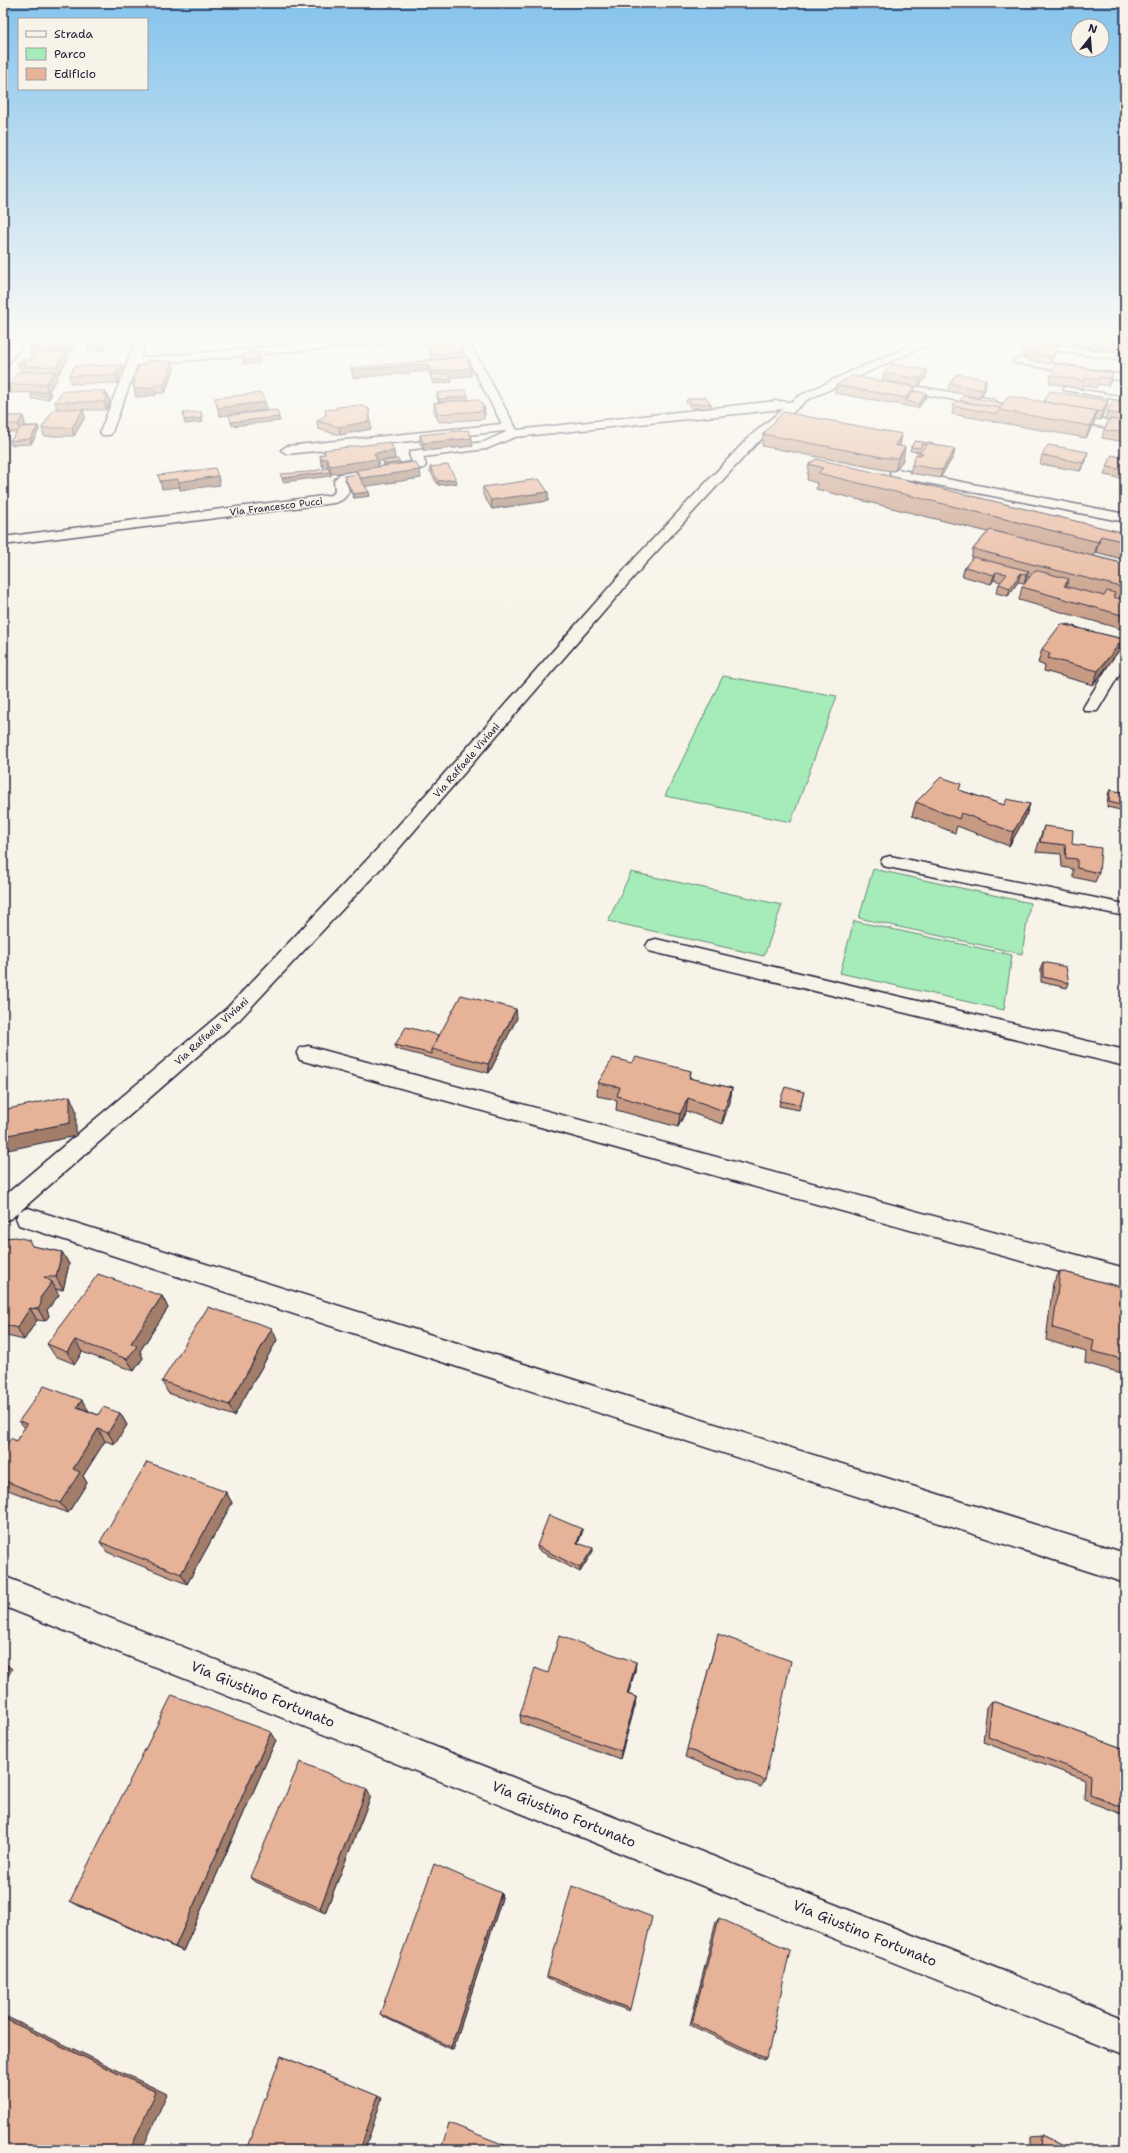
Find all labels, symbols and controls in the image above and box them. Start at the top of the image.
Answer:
legend [18,18,148,90]
north arrow [1070,18,1110,58]
text: N [1086,20,1099,37]
text: Strada [54,26,94,42]
text: Parco [54,46,86,62]
text: Edificio [54,66,96,82]
street label: Via Francesco Pucci [229,494,324,519]
street label: Via Raffaele Viviani [430,720,503,801]
street label: Via Raffaele Viviani [172,995,251,1068]
street label: Via Giustino Fortunato [188,1657,338,1731]
street label: Via Giustino Fortunato [489,1777,639,1851]
street label: Via Giustino Fortunato [790,1896,940,1970]

